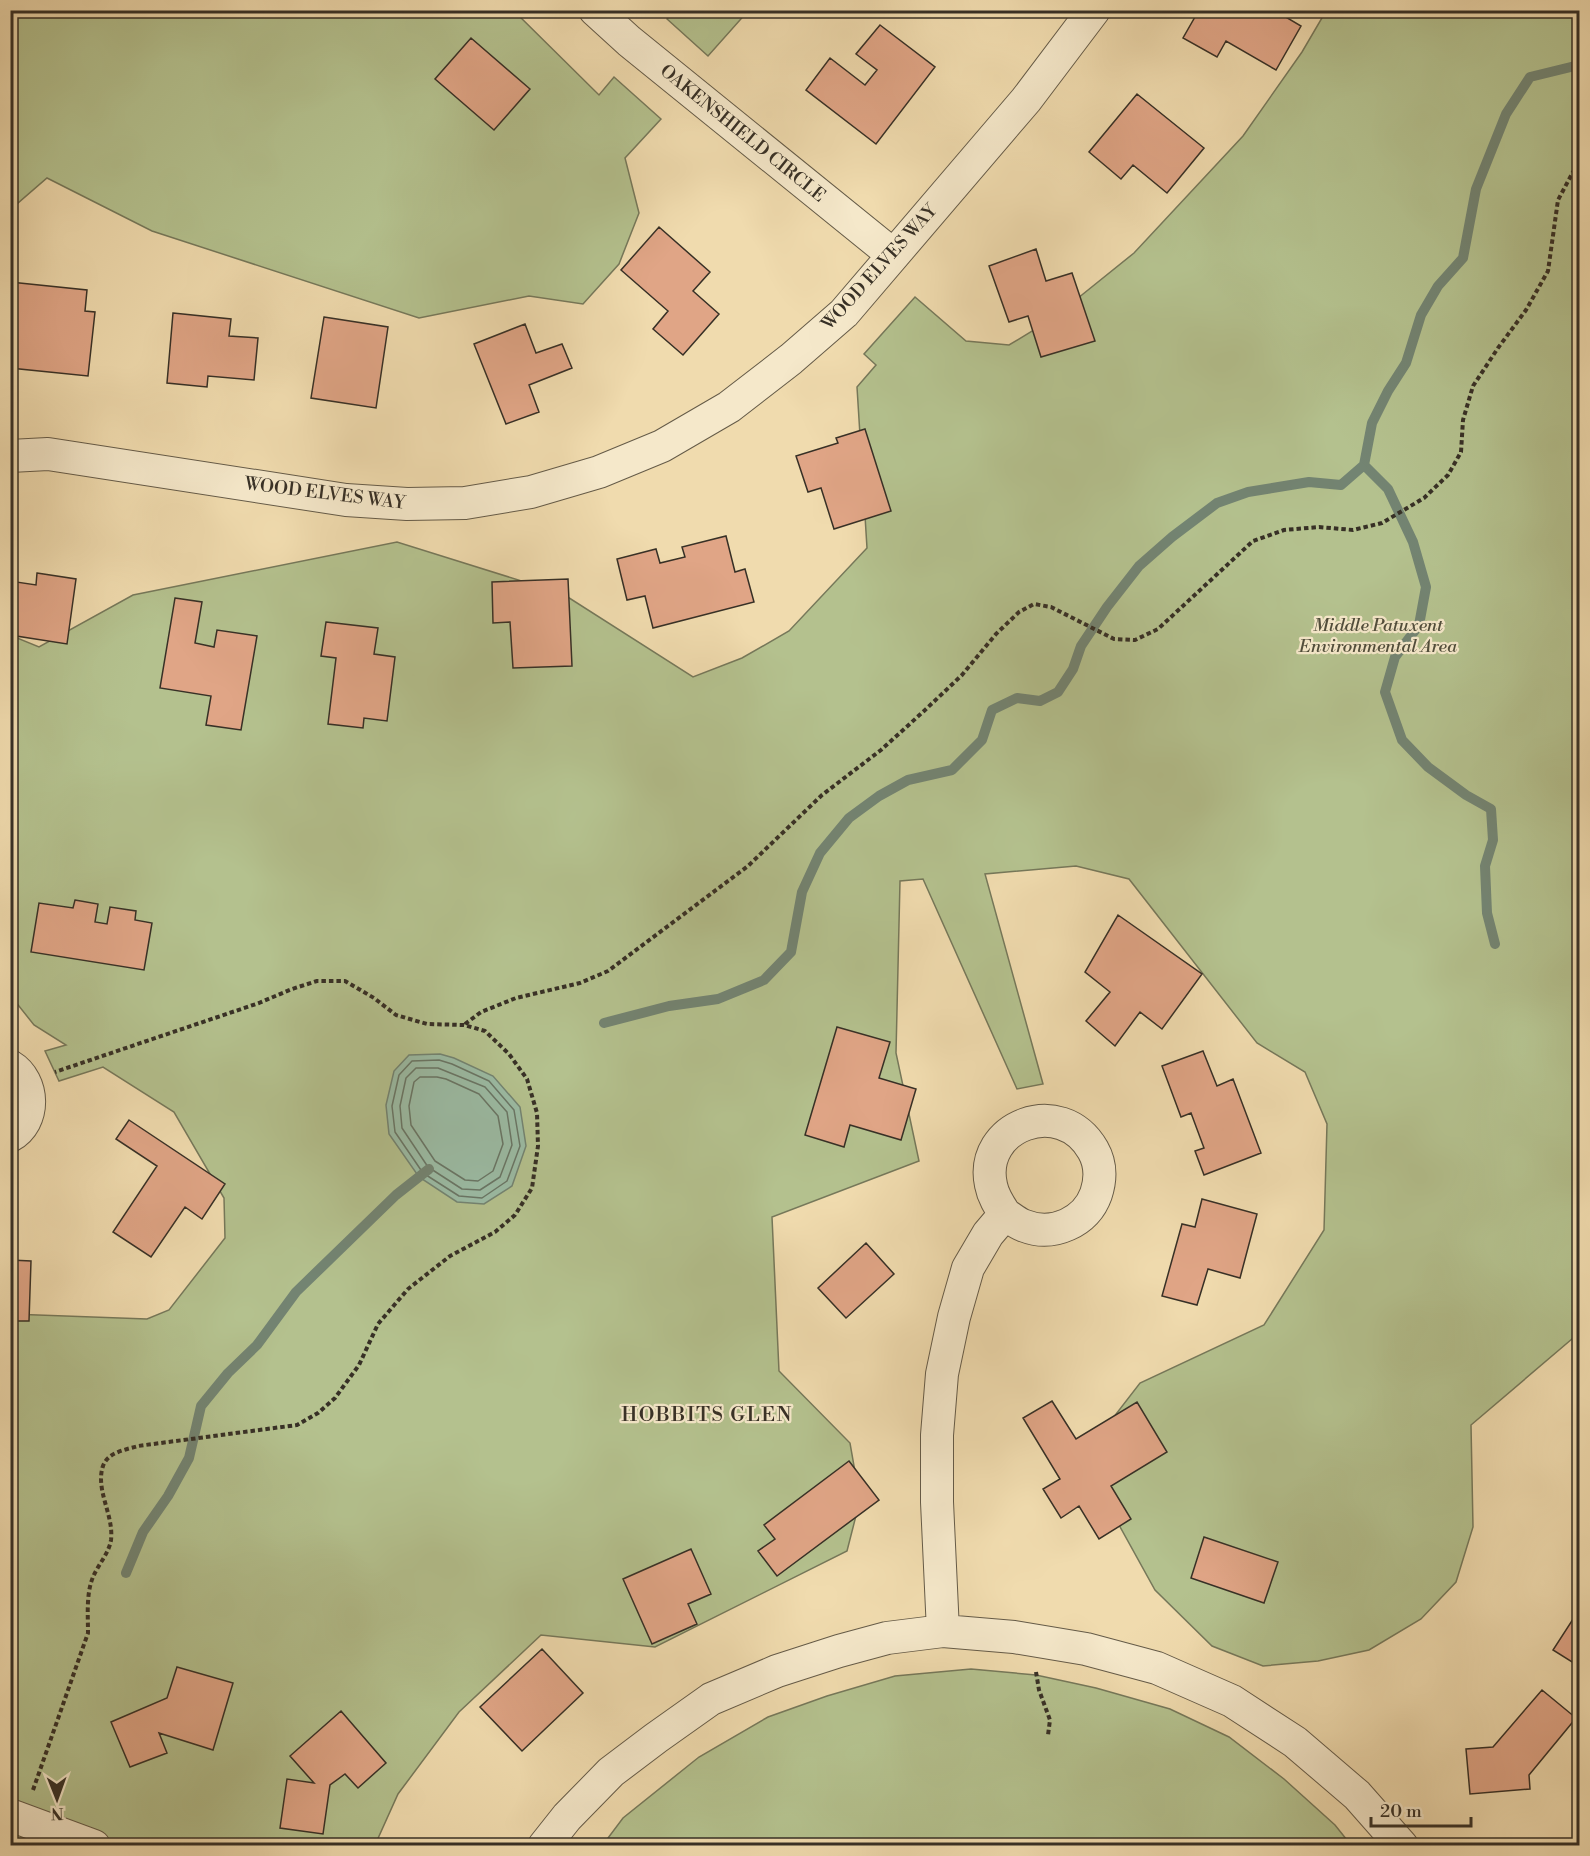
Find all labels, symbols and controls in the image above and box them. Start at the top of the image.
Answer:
street label: OAKENSHIELD CIRCLE [655,60,830,207]
street label: WOOD ELVES WAY [816,199,943,336]
street label: WOOD ELVES WAY [242,472,408,515]
park label: Middle Patuxent Environmental Area [1298,614,1458,658]
district label: HOBBITS GLEN [621,1403,793,1428]
north arrow [27,1769,87,1829]
scale bar [1371,1790,1472,1828]
text: 20 m [1380,1800,1422,1823]
text: N [50,1803,64,1823]

